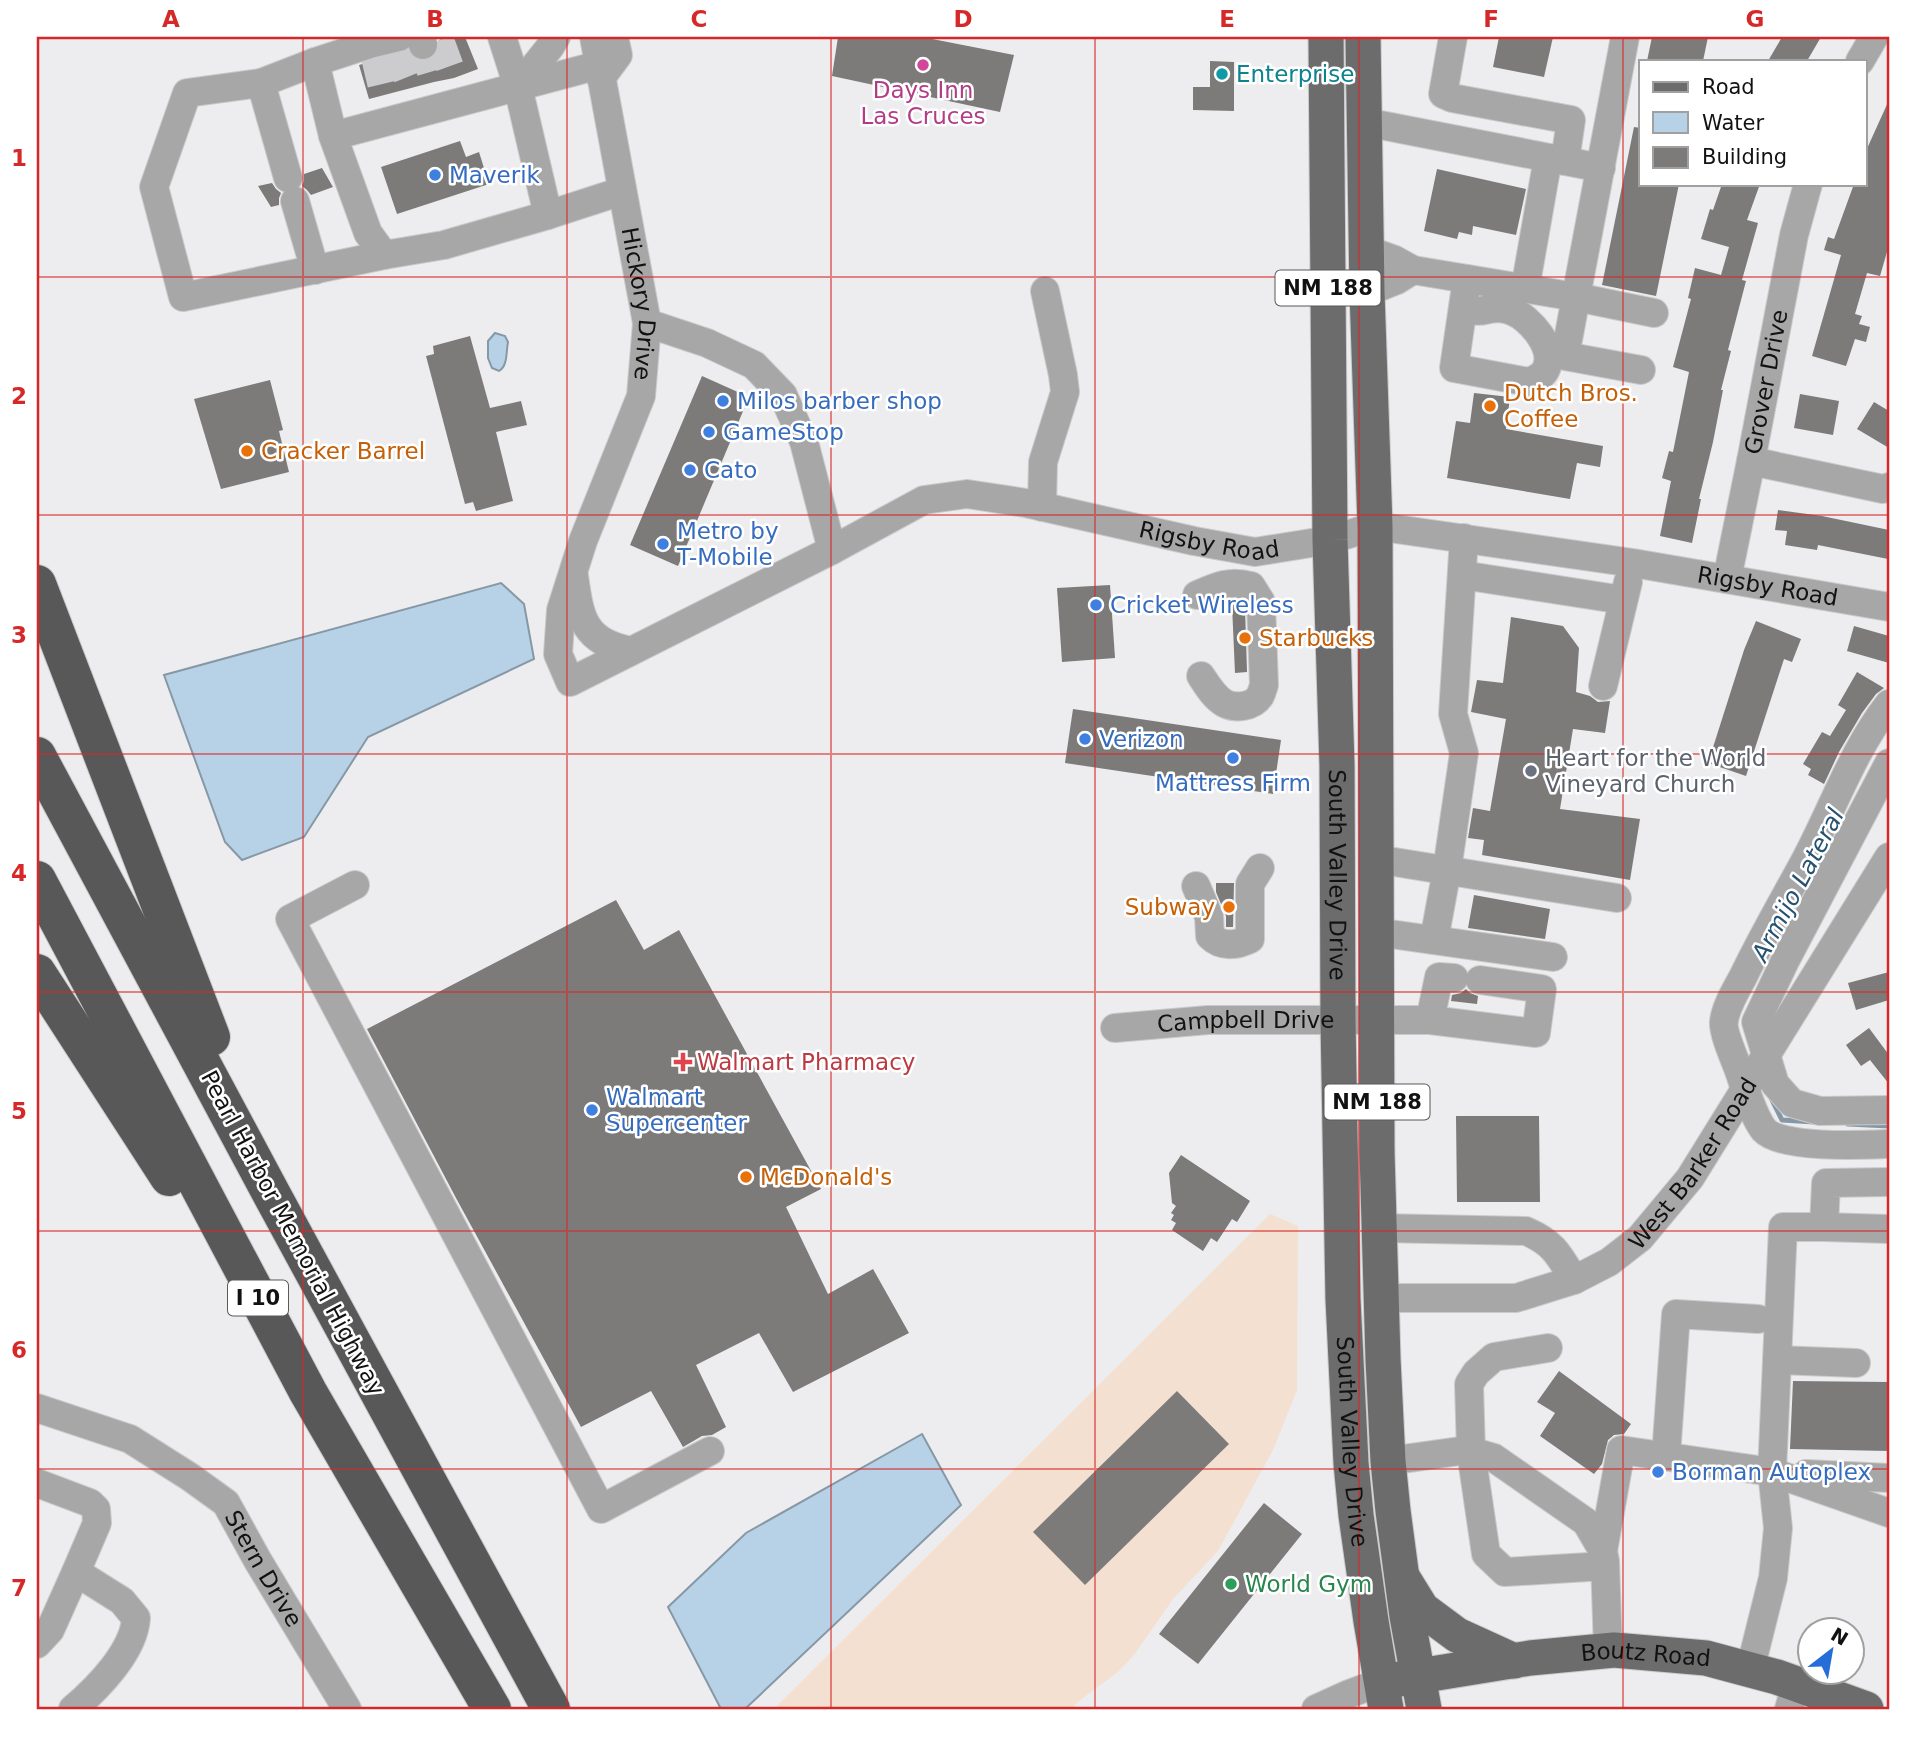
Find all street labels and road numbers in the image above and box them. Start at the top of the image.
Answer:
street label: Hickory Drive [617,225,660,381]
road number: NM 188 [1276,270,1380,306]
street label: Grover Drive [1740,307,1793,456]
street label: Rigsby Road [1137,516,1281,566]
street label: Rigsby Road [1695,561,1840,611]
street label: South Valley Drive [1324,769,1351,981]
street label: Campbell Drive [1156,1007,1334,1037]
street label: Pearl Harbor Memorial Highway [196,1066,390,1400]
street label: West Barker Road [1623,1073,1762,1254]
road number: NM 188 [1324,1084,1430,1120]
road number: I 10 [228,1280,288,1316]
street label: South Valley Drive [1332,1335,1373,1549]
street label: Stern Drive [220,1506,307,1631]
street label: Boutz Road [1579,1637,1712,1671]

